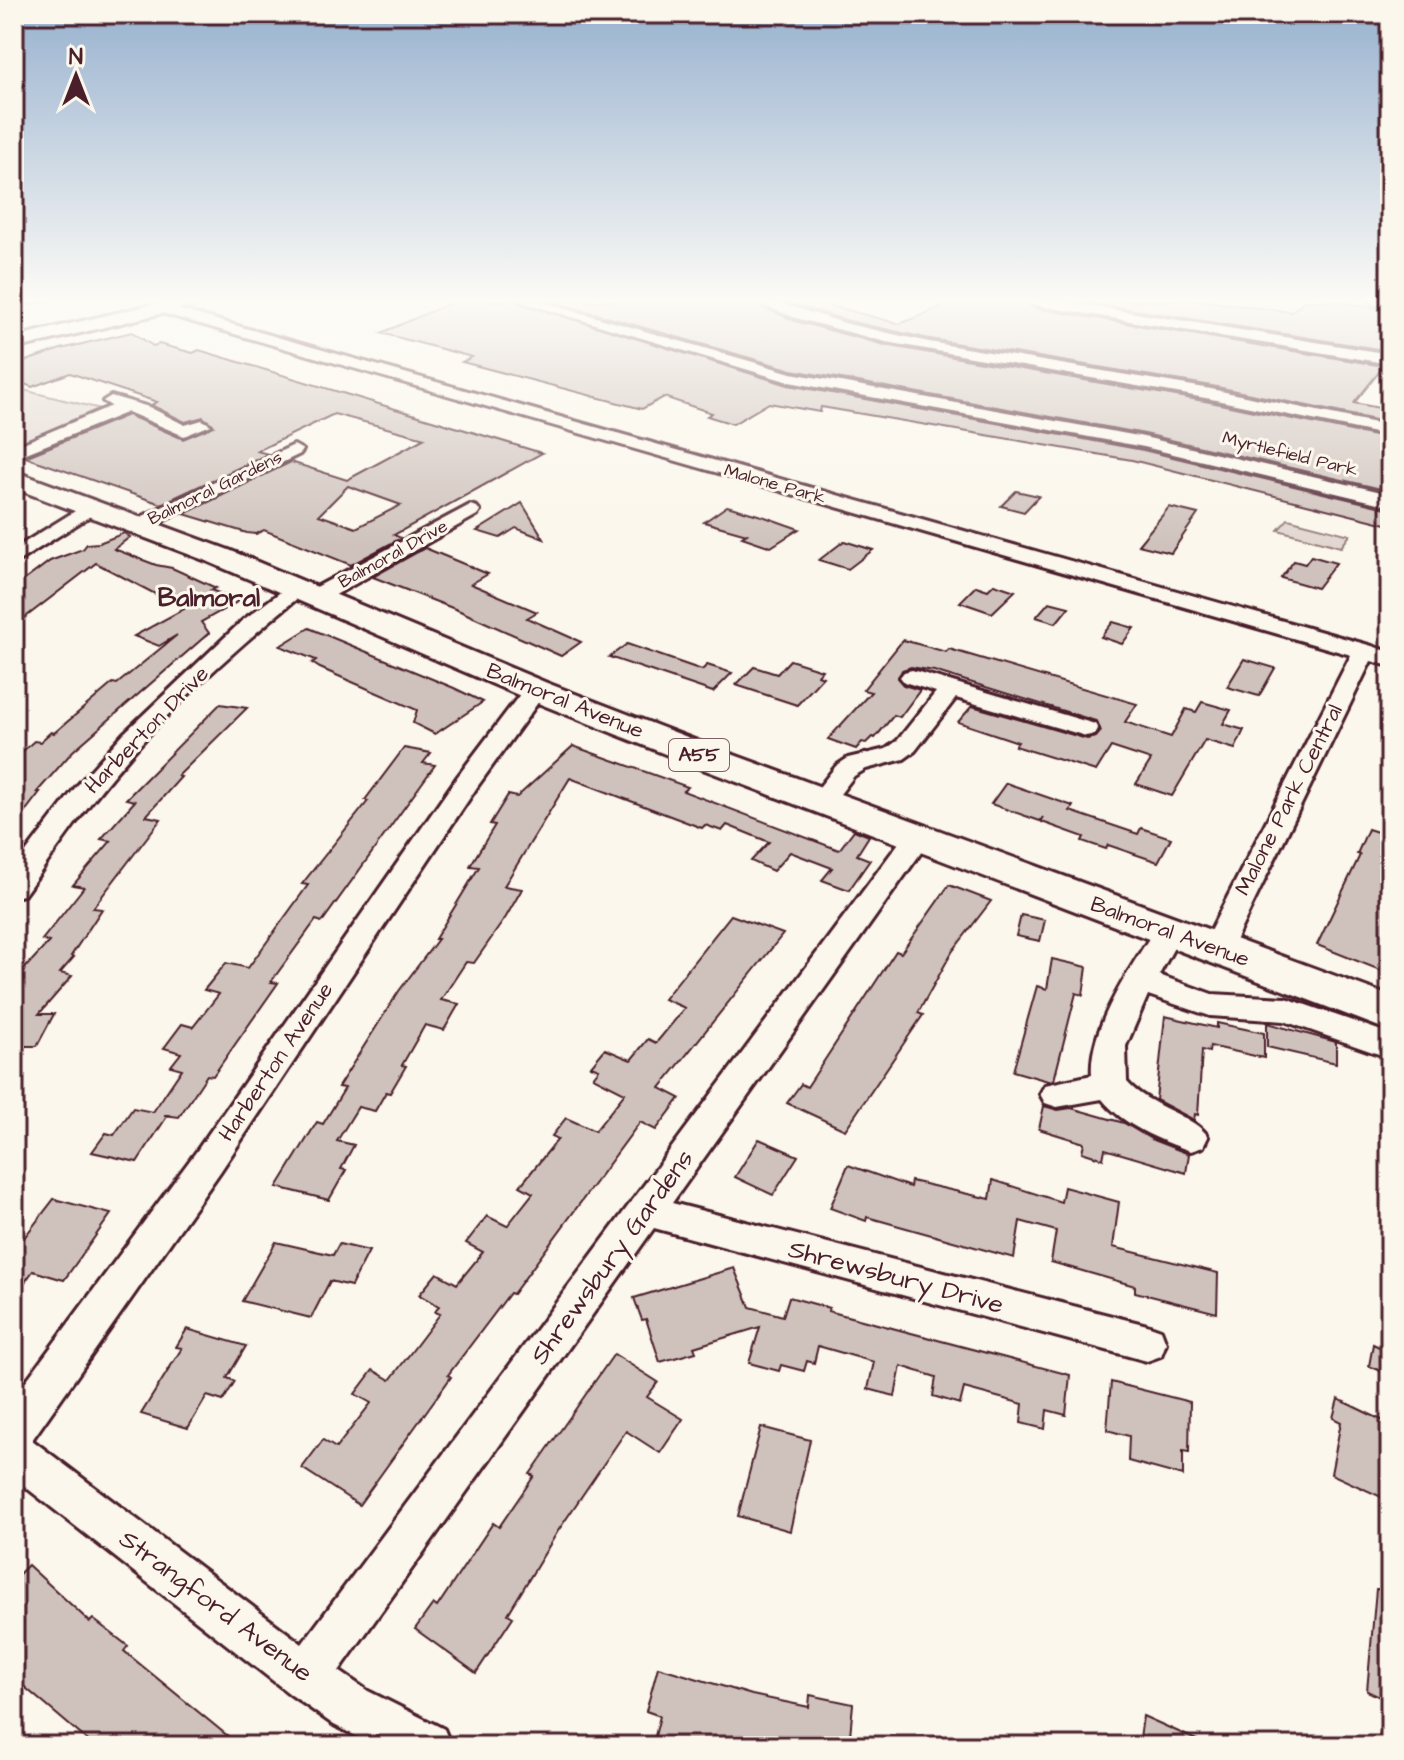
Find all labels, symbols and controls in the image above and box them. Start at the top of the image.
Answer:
north arrow [36,36,116,116]
text: N [69,42,83,73]
street label: Myrtlefield Park [1219,425,1360,484]
street label: Balmoral Gardens [144,445,286,531]
street label: Malone Park [721,458,829,510]
street label: Balmoral Drive [334,514,452,594]
district label: Balmoral [158,580,260,616]
street label: Balmoral Avenue [482,655,648,747]
street label: Harberton Drive [78,659,216,801]
street label: Malone Park Central [1227,699,1351,901]
road number: A55 [669,739,729,771]
street label: Balmoral Avenue [1086,889,1254,975]
street label: Harberton Avenue [211,976,341,1148]
street label: Shrewsbury Gardens [522,1142,704,1373]
street label: Shrewsbury Drive [784,1231,1008,1325]
street label: Strangford Avenue [111,1521,320,1692]

